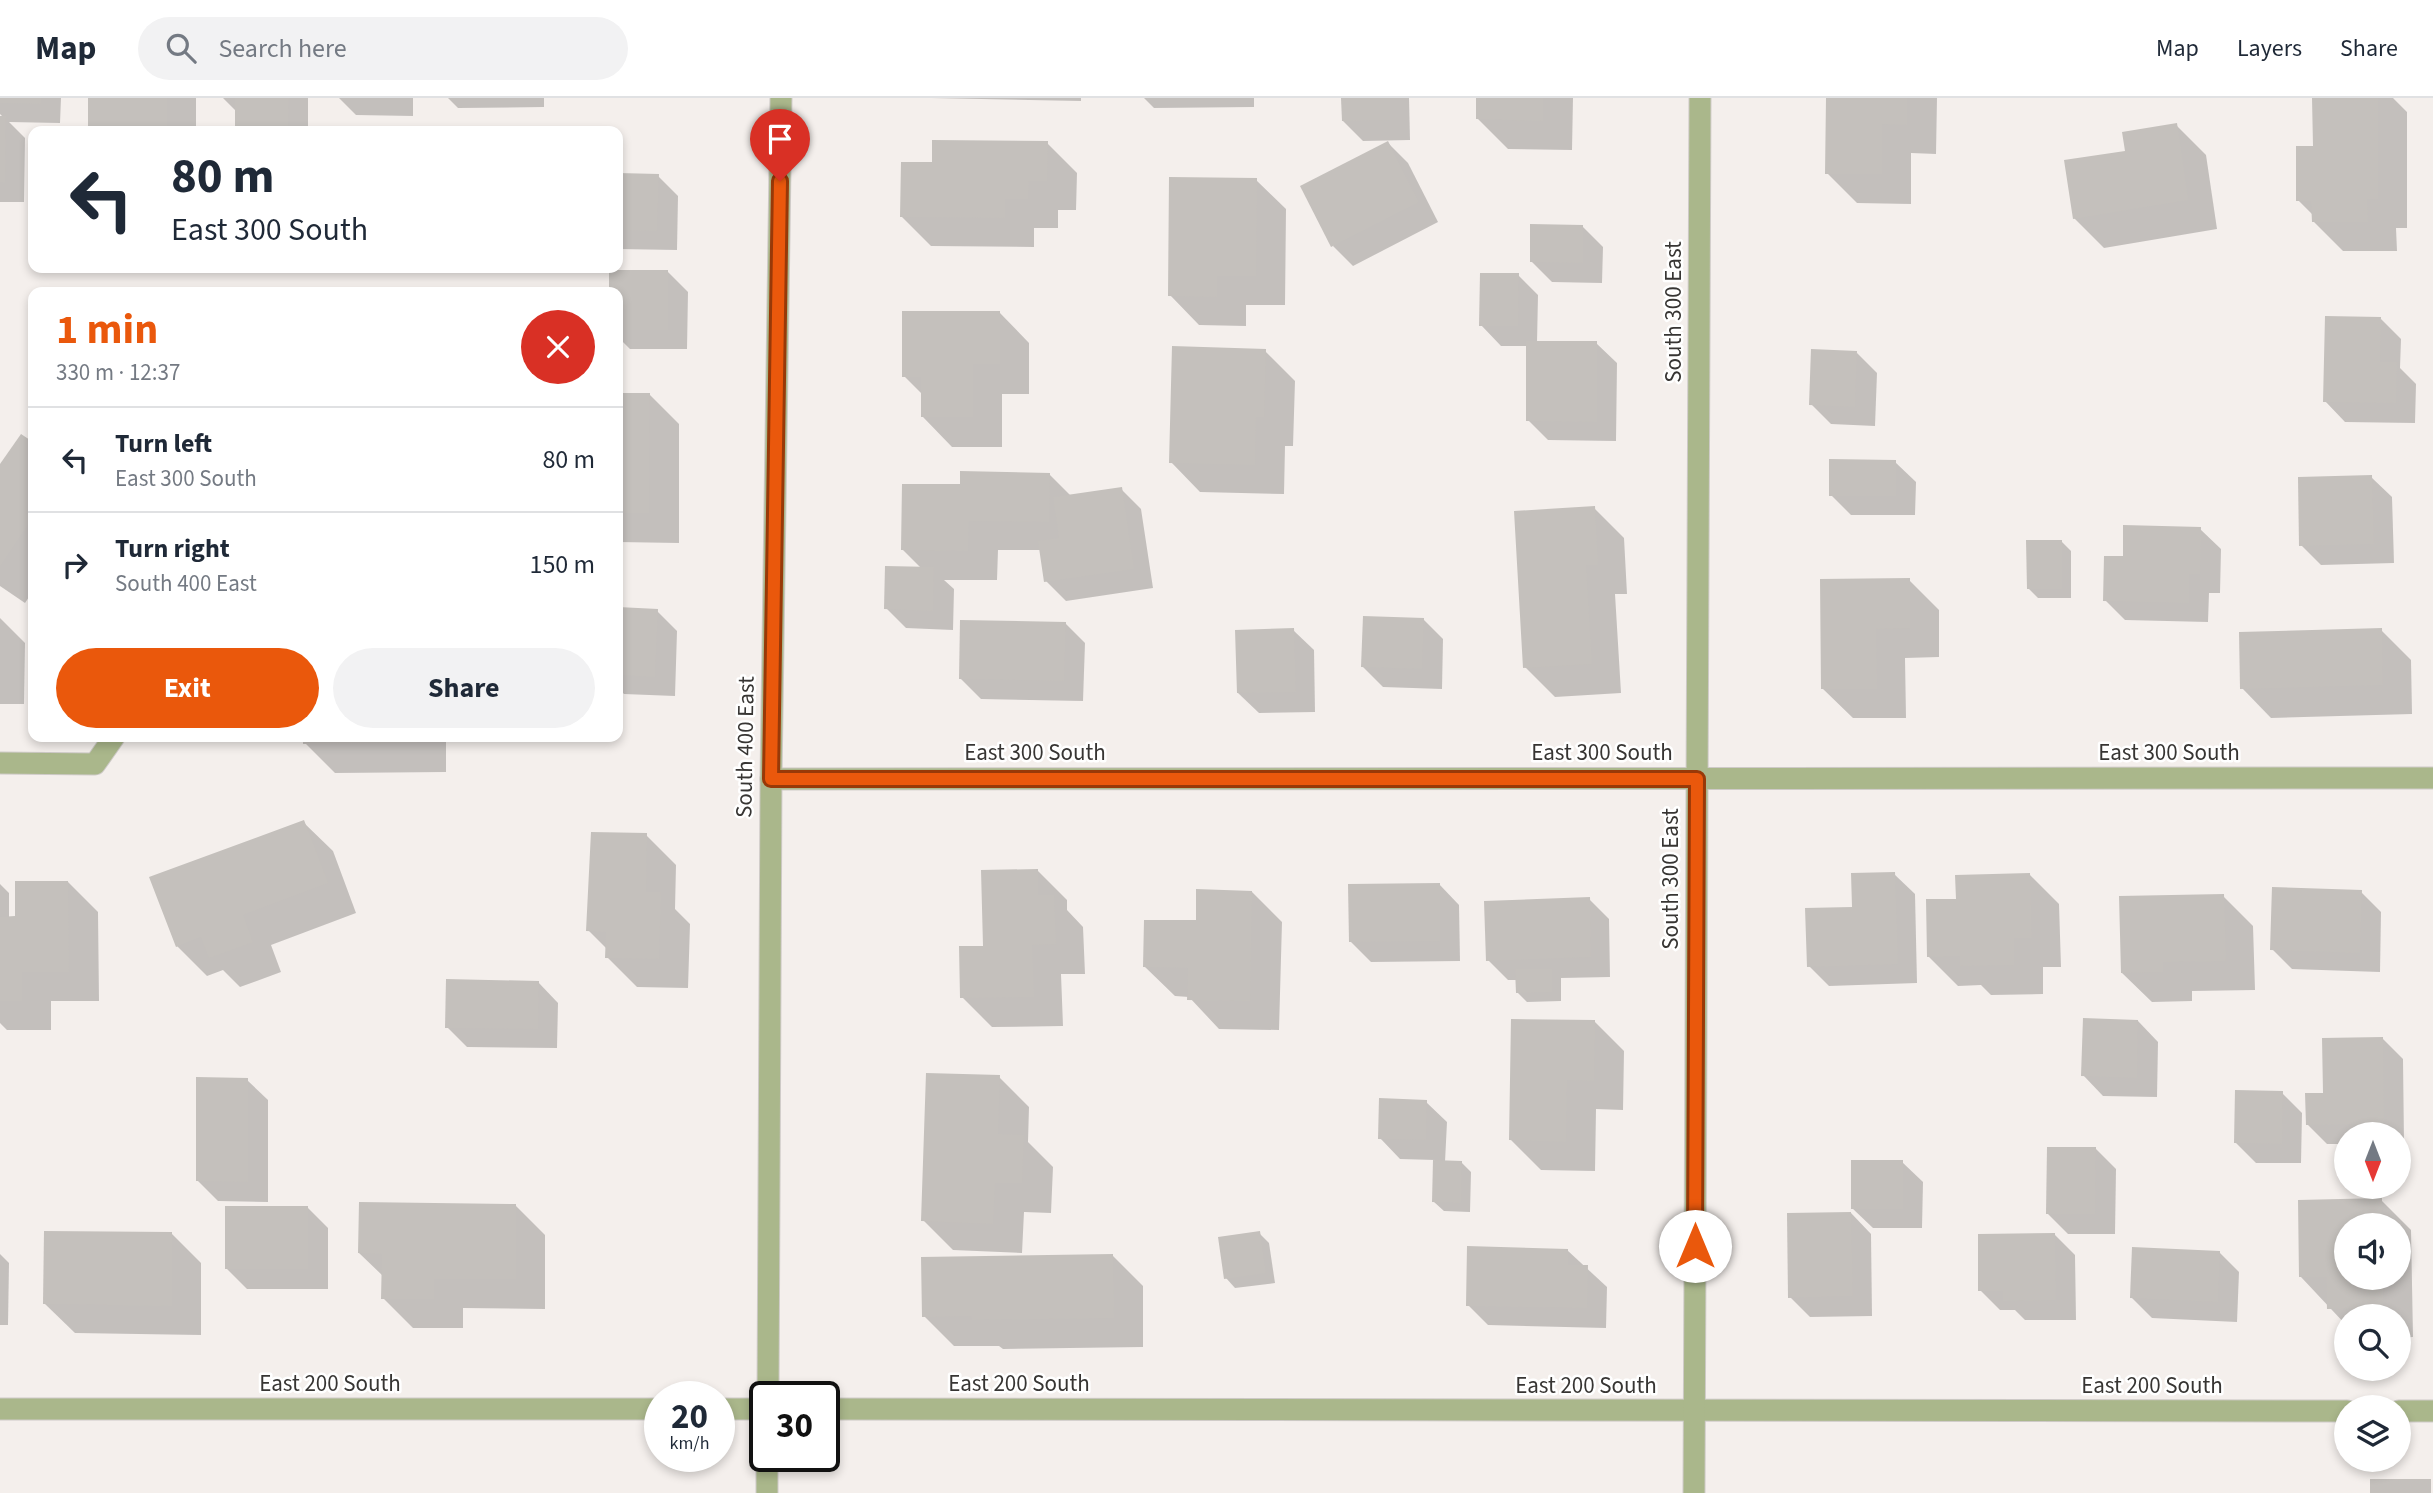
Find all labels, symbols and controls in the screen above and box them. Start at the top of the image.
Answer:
search box [138,17,628,80]
text: Map [35,25,96,72]
icon: search [162,29,200,67]
text: Search here [218,30,347,67]
text: Map [2156,31,2199,66]
text: Layers [2237,31,2302,66]
text: Share [2340,31,2398,66]
pin [750,109,810,181]
icon: arrive [761,120,799,158]
text: 80 m [171,142,275,212]
icon: left [56,154,147,245]
text: East 300 South [171,207,368,253]
street label: South 300 East [1657,241,1690,383]
text: 1 min [56,300,158,360]
button: close [521,310,595,384]
text: 330 m · 12:37 [56,356,180,389]
text: Turn left [115,425,212,462]
icon: left [56,441,94,479]
text: 80 m [542,441,595,478]
text: East 300 South [115,462,257,495]
text: Turn right [115,530,230,567]
icon: right [56,546,94,584]
text: 150 m [529,546,595,583]
text: South 400 East [115,567,257,600]
button: Exit [56,648,319,728]
button: Share [333,648,595,728]
street label: South 400 East [727,676,763,818]
street label: East 300 South [964,736,1106,769]
street label: East 300 South [1531,736,1673,769]
street label: East 300 South [2098,736,2240,769]
street label: South 300 East [1654,808,1687,950]
north arrow [2334,1122,2412,1199]
map controls [2334,1122,2411,1472]
position arrow [1658,1209,1732,1283]
button: sound [2334,1213,2411,1290]
button: search [2334,1304,2411,1381]
street label: East 200 South [259,1367,401,1400]
street label: East 200 South [948,1367,1090,1400]
street label: East 200 South [1515,1369,1657,1402]
street label: East 200 South [2081,1369,2223,1402]
speed limit sign: 30 [749,1381,840,1472]
text: 20 [671,1392,708,1442]
button: layers [2334,1395,2411,1472]
text: km/h [670,1431,709,1456]

